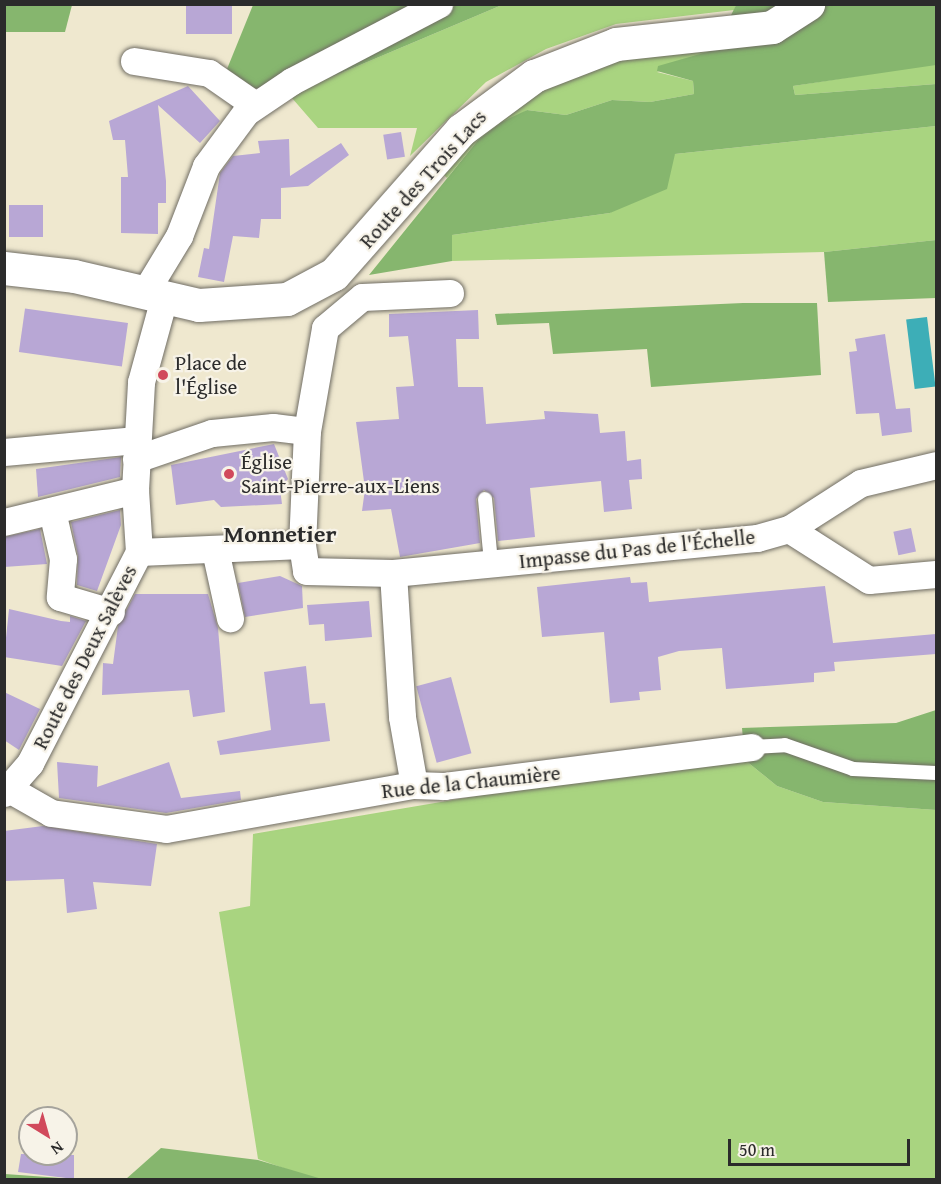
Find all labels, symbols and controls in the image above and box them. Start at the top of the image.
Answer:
street label: Route des Trois Lacs [354,105,492,253]
place label: Place de l'Église [175,350,247,400]
marker: Place de l'Église [156,368,170,382]
place label: Église Saint-Pierre-aux-Liens [241,449,440,499]
marker: Église Saint-Pierre-aux-Liens [222,467,236,481]
district label: Monnetier [224,520,336,548]
street label: Impasse du Pas de l'Échelle [518,524,756,574]
street label: Route des Deux Salèves [28,561,142,753]
street label: Rue de la Chaumière [380,760,562,804]
north arrow [18,1106,78,1166]
scale bar [731,1127,912,1165]
text: N [46,1136,69,1162]
text: 50 m [739,1136,775,1163]

